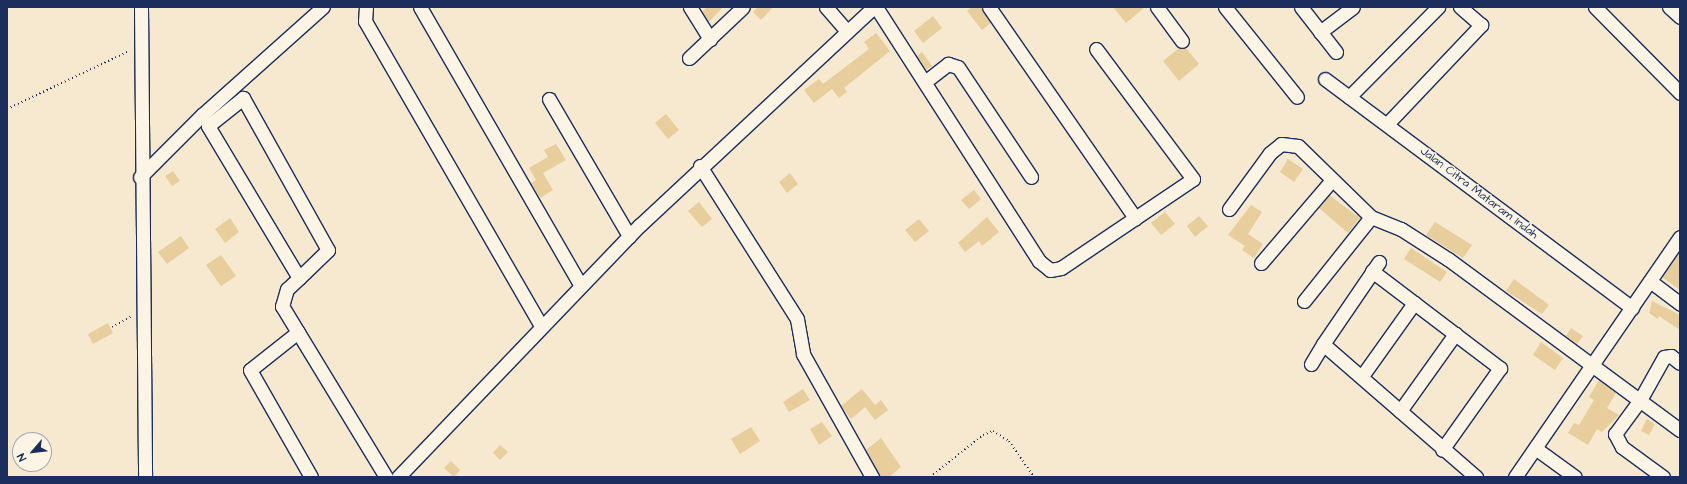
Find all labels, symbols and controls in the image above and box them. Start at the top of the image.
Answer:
street label: Jalan Citra Mataram Indah [1417,144,1541,242]
north arrow [12,432,52,472]
text: N [14,451,30,464]

